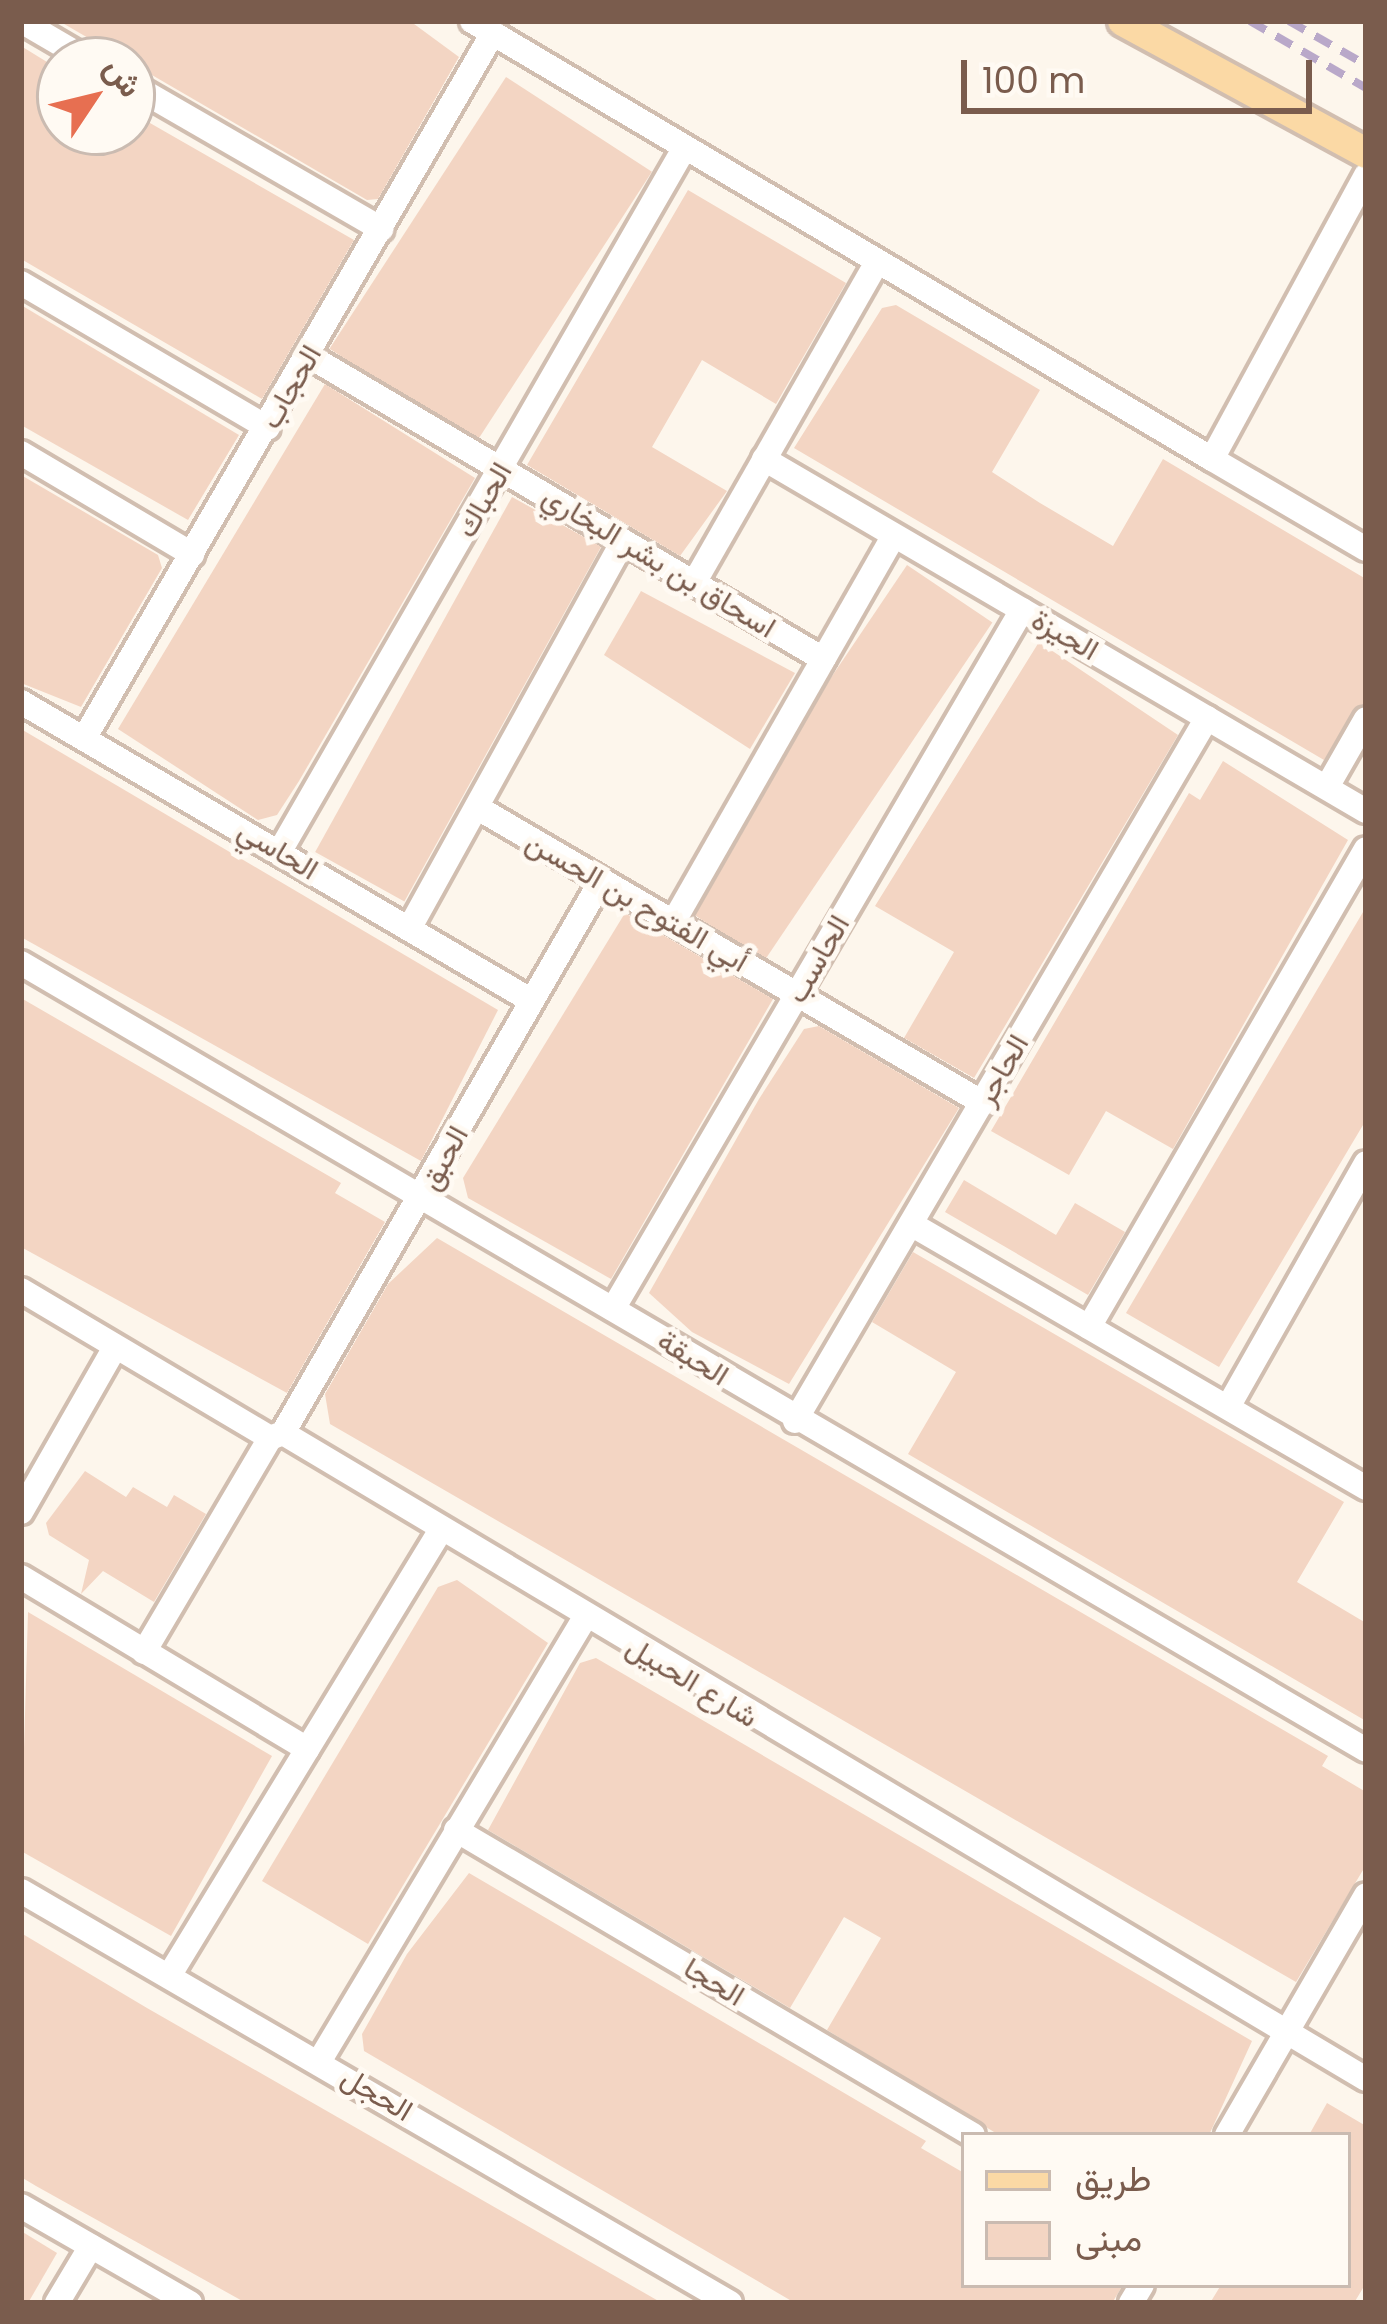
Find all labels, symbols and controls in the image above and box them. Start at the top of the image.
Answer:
north arrow [36,36,156,156]
scale bar [967,36,1318,110]
text: ش [93,47,154,107]
text: 100 m [982,55,1085,106]
street label: الحجاب [253,339,329,435]
street label: الحباك [448,456,520,544]
street label: اسحاق بن بشر البخاري [536,478,782,646]
street label: الجيزة [1025,602,1105,668]
street label: الحاسي [231,812,325,888]
street label: أبي الفتوح بن الحسن [520,824,754,980]
street label: الحاسب [779,909,857,1009]
street label: الحاجر [968,1028,1036,1112]
street label: الحبق [412,1120,476,1196]
street label: الحبقة [651,1322,735,1394]
street label: شارع الحبيل [620,1629,764,1735]
street label: الحجا [677,1950,751,2014]
street label: الحجل [335,2059,419,2129]
legend [961,2132,1351,2288]
text: طريق [1075,2153,1151,2204]
text: مبنى [1075,2213,1142,2264]

